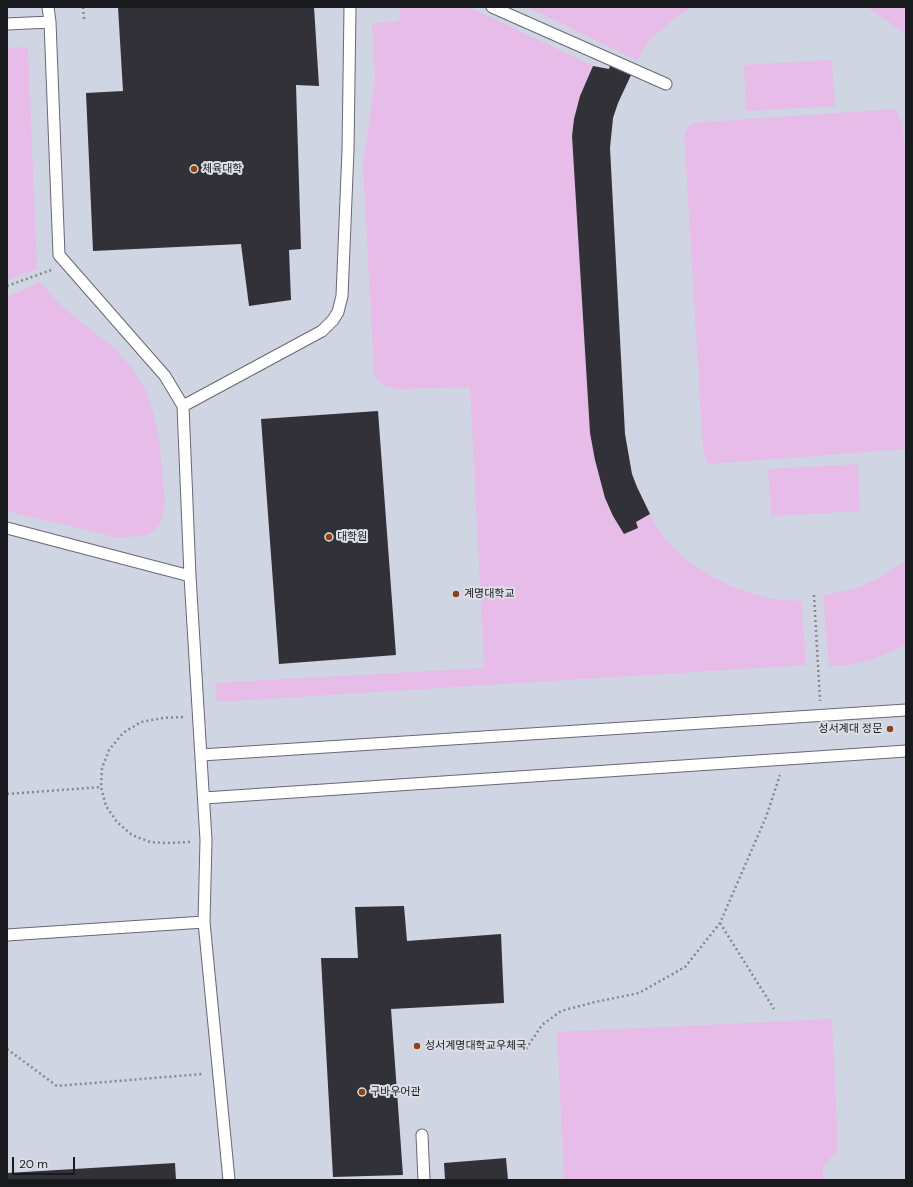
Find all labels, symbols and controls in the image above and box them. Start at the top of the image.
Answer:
place label: 체육대학 [202,162,242,176]
marker: 체육대학 [189,164,199,174]
place label: 대학원 [337,530,367,544]
marker: 대학원 [324,532,334,542]
place label: 계명대학교 [464,587,515,601]
marker: 계명대학교 [451,589,461,599]
place label: 성서계대 정문 [818,722,882,736]
marker: 성서계대 정문 [885,724,895,734]
place label: 성서계명대학교우체국 [425,1039,526,1053]
marker: 성서계명대학교우체국 [412,1041,422,1051]
place label: 구바우어관 [370,1085,421,1099]
marker: 구바우어관 [357,1087,367,1097]
scale bar [14,1149,77,1175]
text: 20 m [19,1156,48,1172]

